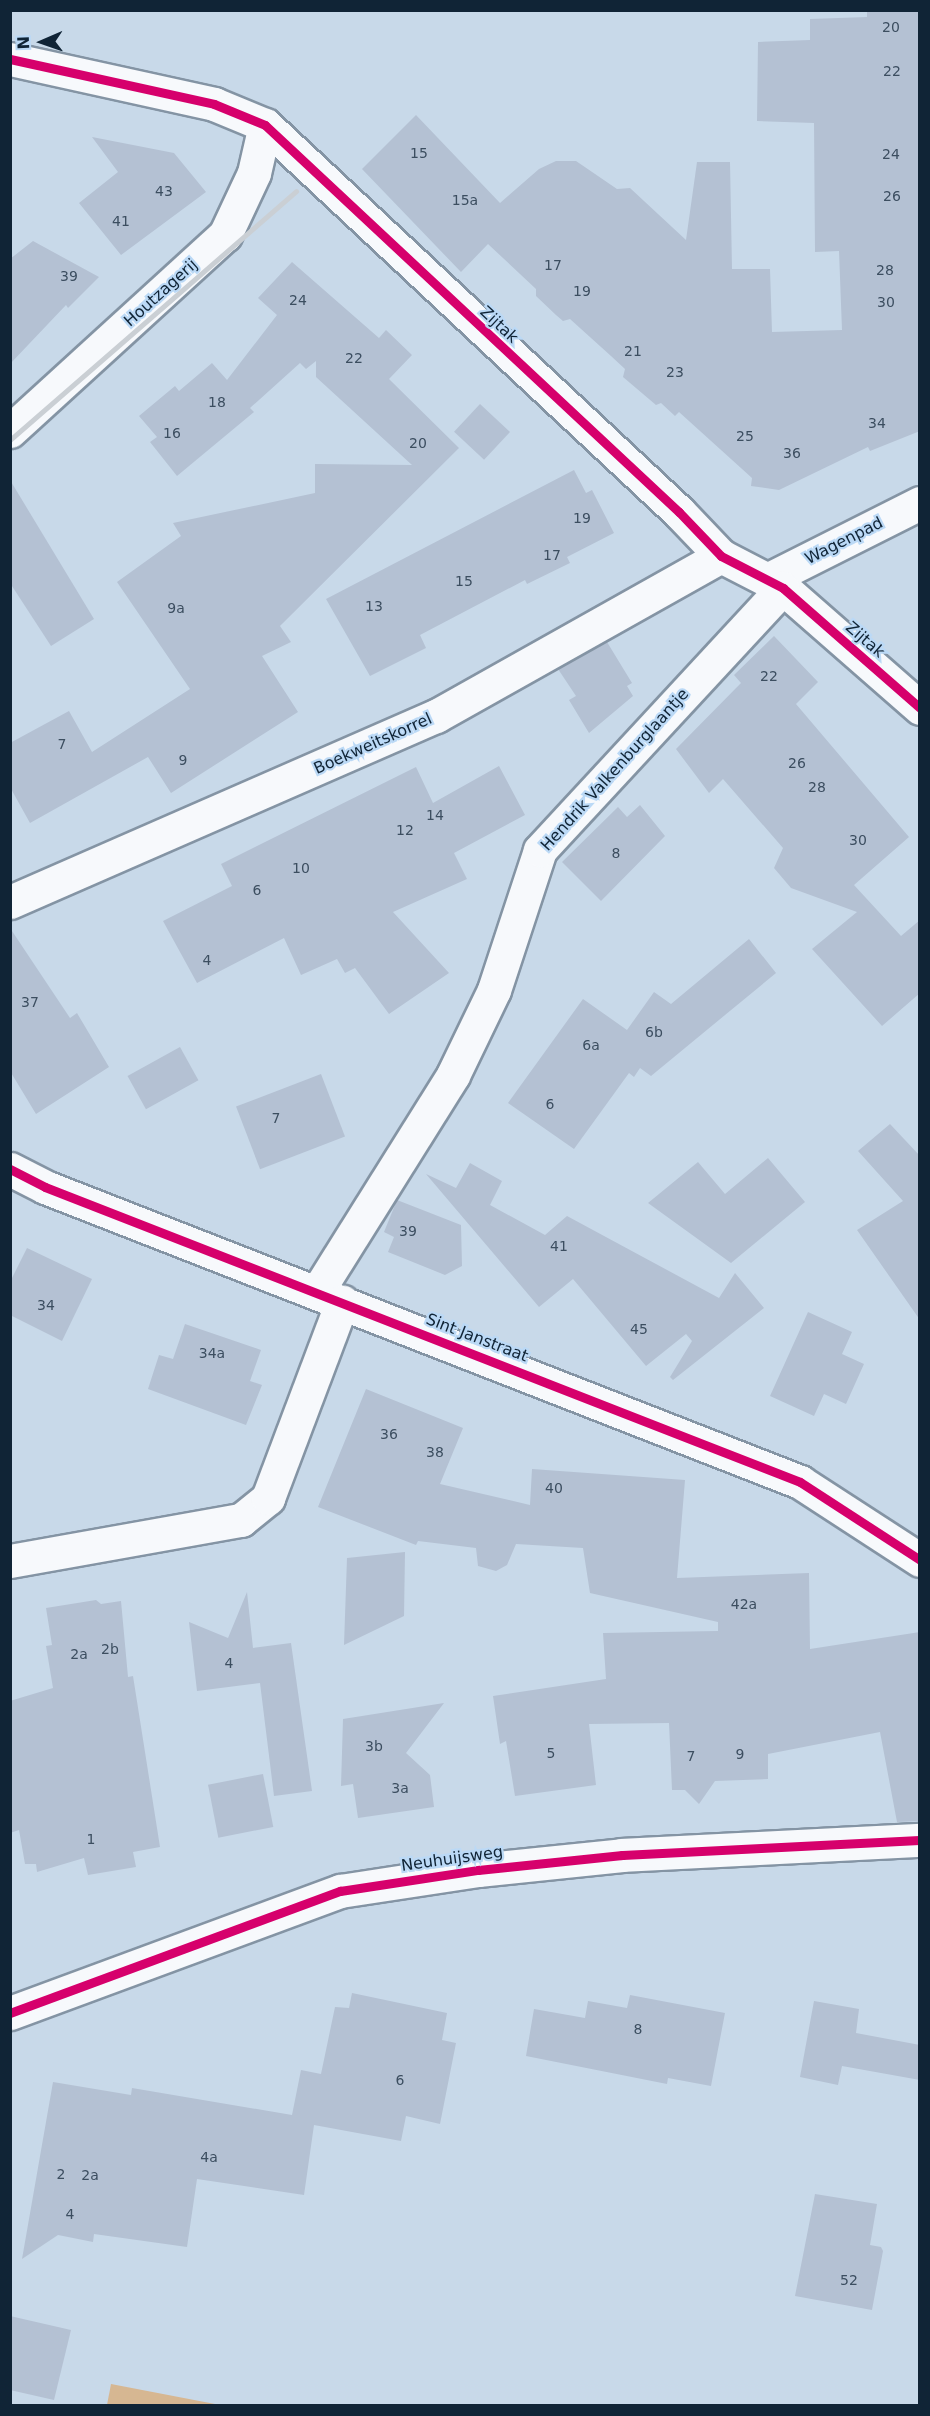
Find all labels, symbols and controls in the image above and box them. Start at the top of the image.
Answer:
north arrow [12,12,72,72]
house number: 20 [882,19,900,35]
text: N [14,36,33,50]
house number: 22 [883,63,901,79]
house number: 15 [410,145,428,161]
house number: 24 [882,146,900,162]
house number: 43 [155,183,173,199]
house number: 26 [883,188,901,204]
house number: 15a [452,192,478,208]
house number: 41 [112,213,130,229]
street label: Houtzagerij [120,255,202,331]
house number: 17 [544,257,562,273]
house number: 28 [876,262,894,278]
house number: 39 [60,268,78,284]
house number: 19 [573,283,591,299]
house number: 24 [289,292,307,308]
house number: 30 [877,294,895,310]
street label: Zijtak [476,303,522,347]
house number: 21 [624,343,642,359]
house number: 22 [345,350,363,366]
house number: 23 [666,364,684,380]
house number: 18 [208,394,226,410]
house number: 34 [868,415,886,431]
house number: 16 [163,425,181,441]
house number: 25 [736,428,754,444]
house number: 20 [409,435,427,451]
house number: 36 [783,445,801,461]
house number: 19 [573,510,591,526]
street label: Wagenpad [802,513,886,569]
house number: 17 [543,547,561,563]
house number: 15 [455,573,473,589]
house number: 13 [365,598,383,614]
house number: 9a [167,600,185,616]
street label: Zijtak [842,618,888,662]
house number: 22 [760,668,778,684]
street label: Hendrik Valkenburglaantje [537,685,693,855]
street label: Boekweitskorrel [311,709,435,779]
house number: 7 [58,736,66,752]
house number: 9 [179,752,187,768]
house number: 26 [788,755,806,771]
house number: 28 [808,779,826,795]
house number: 14 [426,807,444,823]
house number: 12 [396,822,414,838]
house number: 30 [849,832,867,848]
house number: 8 [612,845,620,861]
house number: 10 [292,860,310,876]
house number: 6 [253,882,261,898]
house number: 4 [203,952,211,968]
house number: 37 [21,994,39,1010]
house number: 6b [645,1024,663,1040]
house number: 6a [582,1037,600,1053]
house number: 6 [546,1096,554,1112]
house number: 7 [272,1110,280,1126]
house number: 39 [399,1223,417,1239]
house number: 41 [550,1238,568,1254]
house number: 34 [37,1297,55,1313]
street label: Sint Janstraat [423,1310,531,1366]
house number: 45 [630,1321,648,1337]
house number: 34a [199,1345,225,1361]
house number: 36 [380,1426,398,1442]
house number: 38 [426,1444,444,1460]
house number: 40 [545,1480,563,1496]
house number: 42a [731,1596,757,1612]
house number: 2b [101,1641,119,1657]
house number: 2a [70,1646,88,1662]
house number: 4 [225,1655,233,1671]
house number: 3b [365,1738,383,1754]
house number: 5 [547,1745,555,1761]
house number: 9 [736,1746,744,1762]
house number: 7 [687,1748,695,1764]
house number: 3a [391,1780,409,1796]
house number: 1 [87,1831,95,1847]
street label: Neuhuijsweg [400,1842,504,1876]
house number: 8 [634,2021,642,2037]
house number: 6 [396,2072,404,2088]
house number: 4a [200,2149,218,2165]
house number: 2 [57,2166,65,2182]
house number: 2a [81,2167,99,2183]
house number: 4 [66,2206,74,2222]
house number: 52 [840,2272,858,2288]

